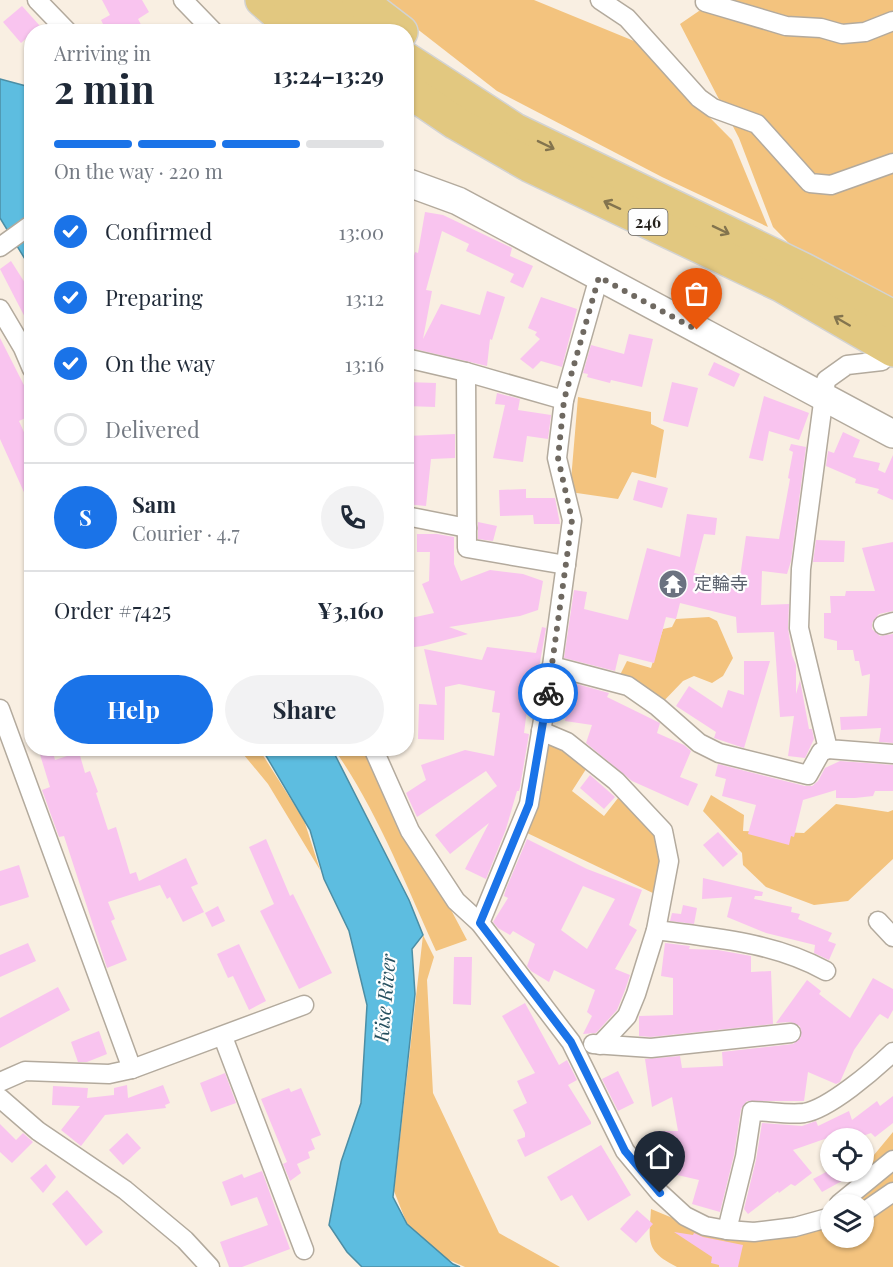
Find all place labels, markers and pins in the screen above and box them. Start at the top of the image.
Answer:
pin [671,268,722,330]
temple icon: 定輪寺 [657,568,689,600]
place label: 定輪寺 [694,571,748,595]
pin [634,1131,685,1193]

